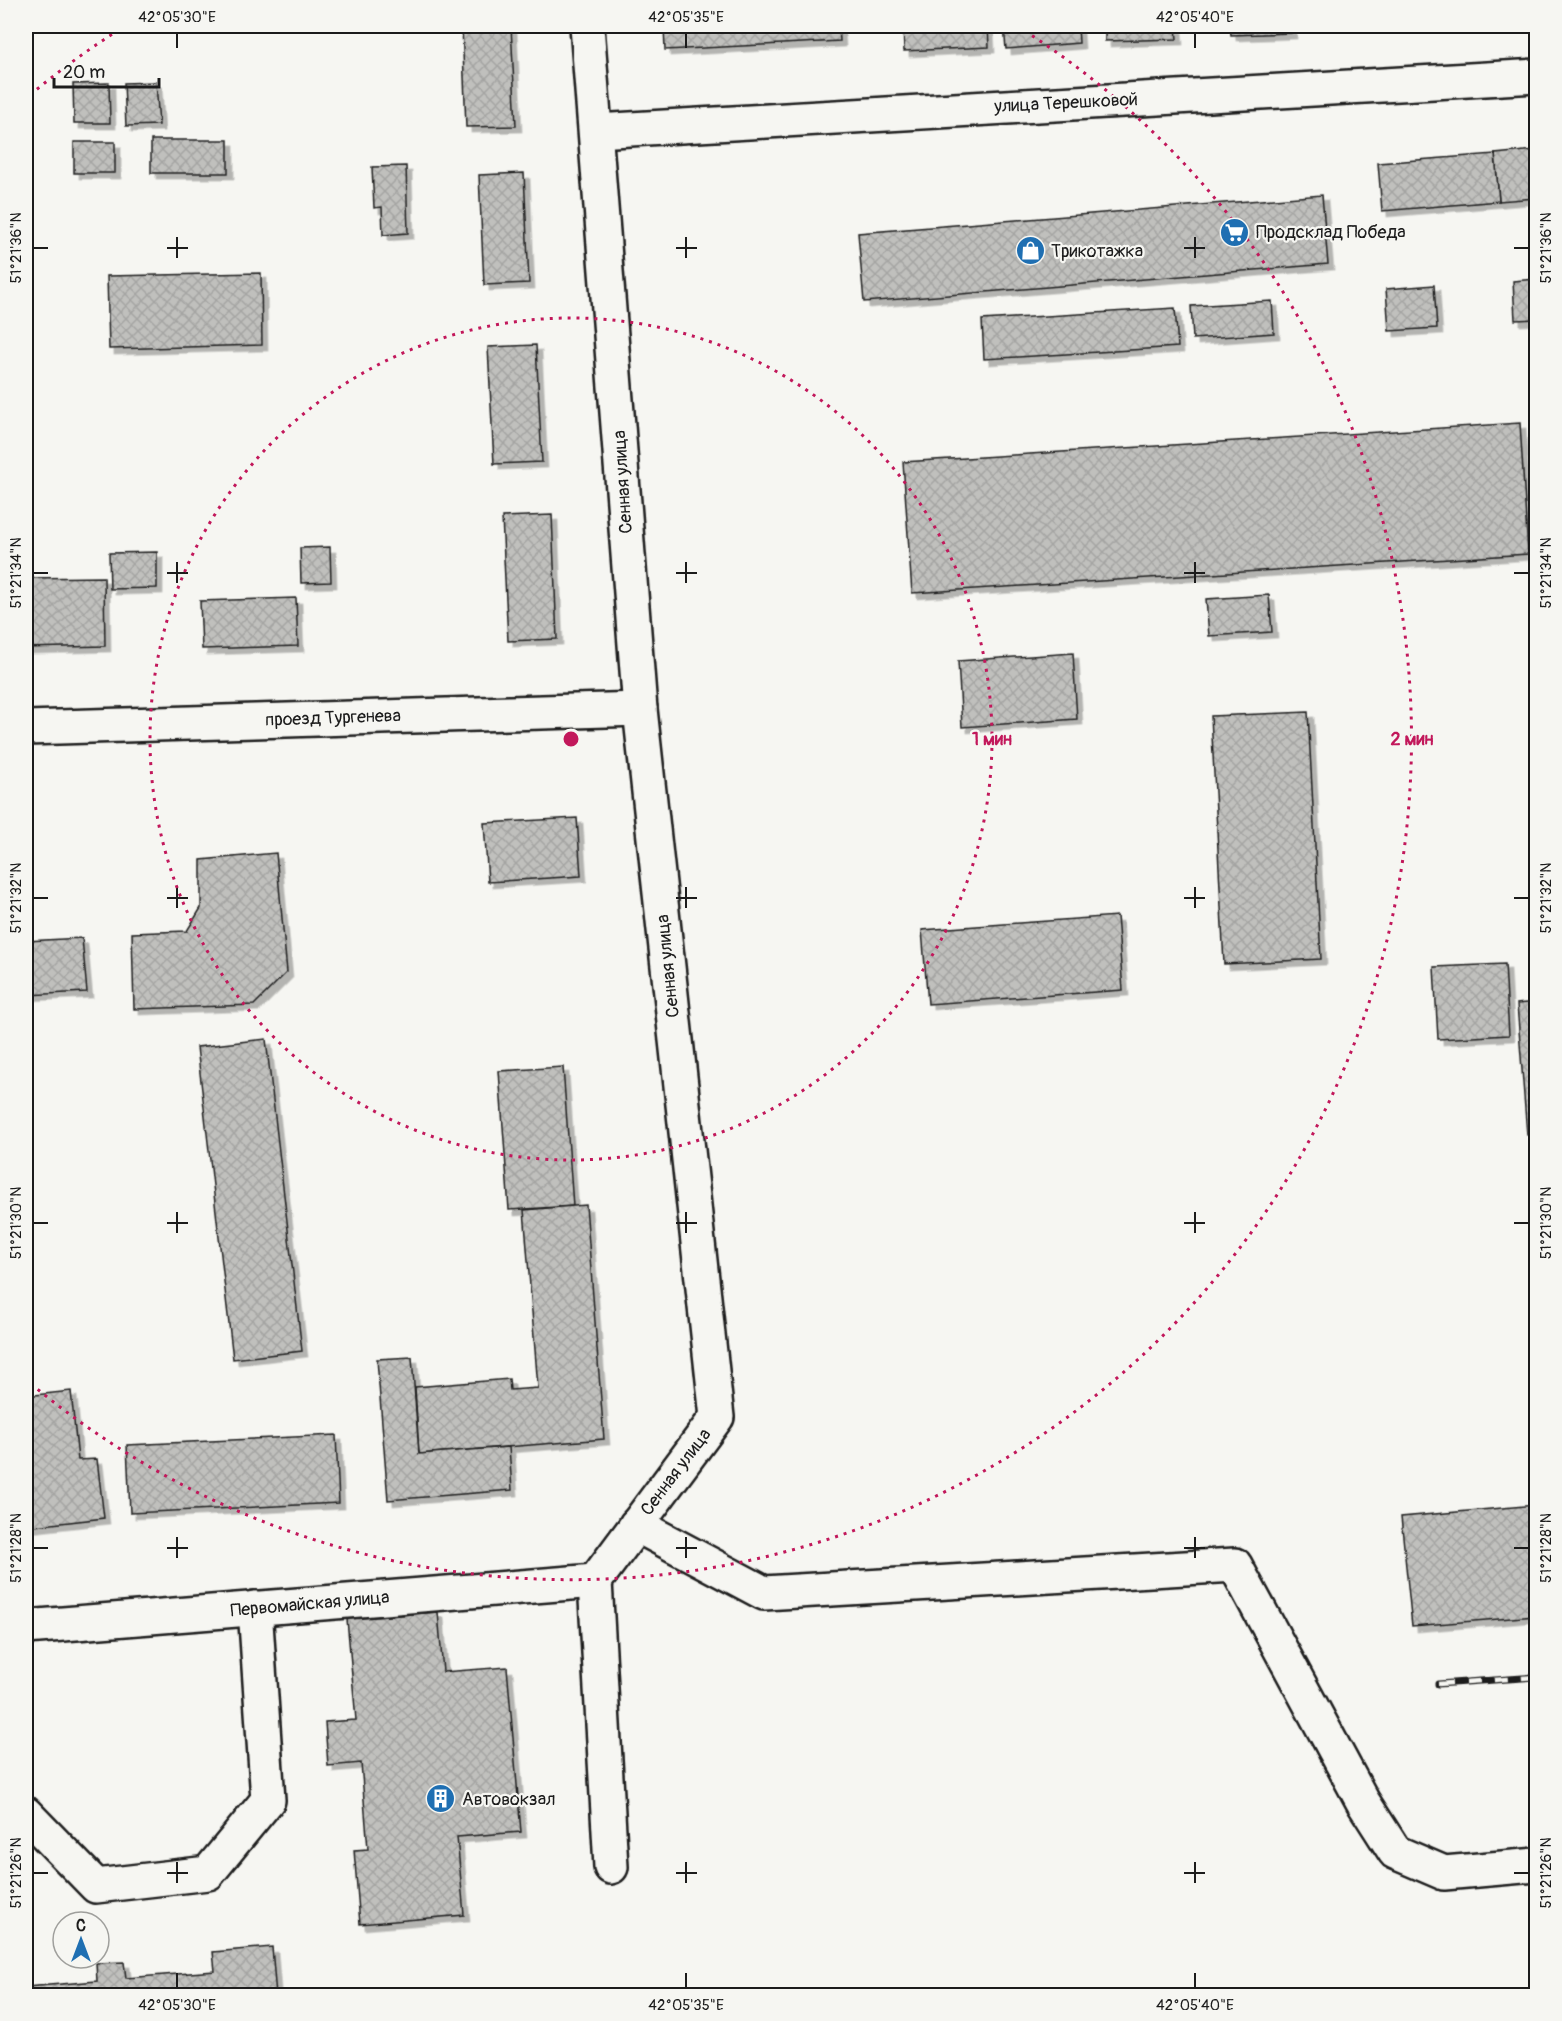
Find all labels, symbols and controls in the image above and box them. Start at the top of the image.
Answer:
text: 42°05'30"E [138,8,216,27]
text: 42°05'35"E [648,8,724,27]
text: 42°05'40"E [1156,8,1234,27]
scale bar [54,51,159,89]
text: 20 m [63,61,105,84]
street label: улица Терешковой [993,88,1138,118]
text: 51°21'36"N [7,212,26,284]
text: 51°21'36"N [1537,212,1556,284]
supermarket icon: Продсклад Победа [1219,216,1251,248]
place label: Продсклад Победа [1256,221,1406,244]
shop icon: Трикотажка [1014,235,1046,267]
place label: Трикотажка [1051,240,1143,263]
street label: Сенная улица [608,430,638,534]
text: 51°21'34"N [7,537,26,609]
text: 51°21'34"N [1537,537,1556,609]
street label: проезд Тургенева [265,704,401,732]
text: 1 мин [972,728,1012,751]
text: 2 мин [1391,728,1433,751]
centre of rings [561,729,581,749]
text: 51°21'32"N [7,863,26,933]
text: 51°21'32"N [1537,863,1556,933]
street label: Сенная улица [651,913,685,1019]
text: 51°21'30"N [7,1187,26,1259]
text: 51°21'30"N [1537,1187,1556,1259]
street label: Сенная улица [636,1424,716,1520]
text: 51°21'28"N [7,1513,26,1583]
text: 51°21'28"N [1537,1513,1556,1583]
street label: Первомайская улица [230,1586,390,1622]
building icon: Автовокзал [425,1783,457,1815]
place label: Автовокзал [462,1788,556,1811]
text: 51°21'26"N [7,1837,26,1909]
text: 51°21'26"N [1537,1837,1556,1909]
north arrow [51,1910,111,1970]
text: С [76,1916,86,1936]
text: 42°05'30"E [138,1996,216,2015]
text: 42°05'35"E [648,1996,724,2015]
text: 42°05'40"E [1156,1996,1234,2015]

